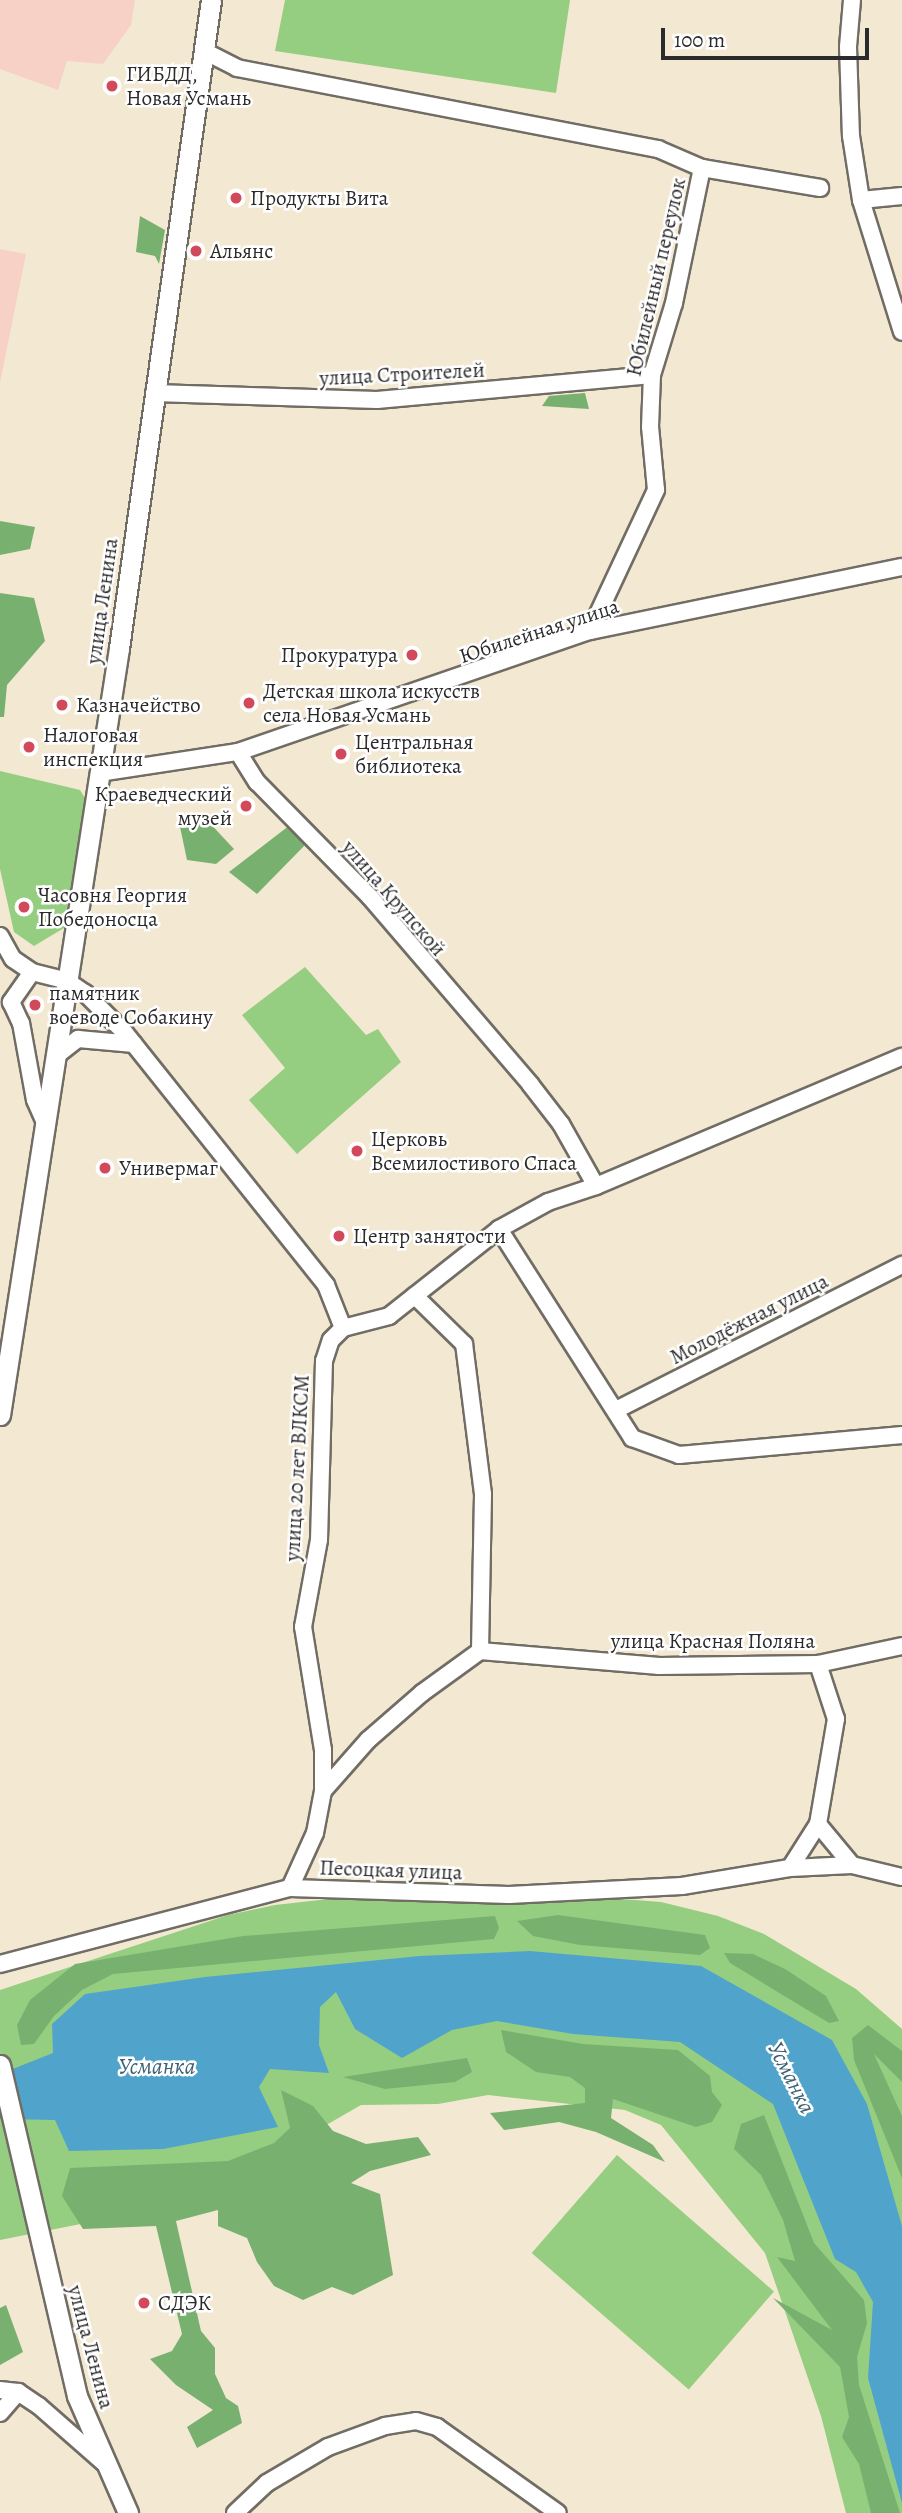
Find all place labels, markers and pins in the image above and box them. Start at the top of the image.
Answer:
place label: ГИБДД, Новая Усмань [126,61,251,111]
marker: ГИБДД, Новая Усмань [104,78,120,94]
place label: Продукты Вита [250,185,388,211]
marker: Продукты Вита [228,190,244,206]
place label: Альянс [210,238,273,264]
marker: Альянс [188,243,204,259]
place label: Прокуратура [281,642,398,668]
marker: Прокуратура [404,647,420,663]
place label: Детская школа искусств села Новая Усмань [263,678,480,728]
place label: Казначейство [76,692,201,718]
marker: Детская школа искусств села Новая Усмань [241,695,257,711]
marker: Казначейство [54,697,70,713]
place label: Налоговая инспекция [43,722,143,772]
place label: Центральная библиотека [355,729,473,779]
marker: Налоговая инспекция [21,739,37,755]
marker: Центральная библиотека [333,746,349,762]
place label: Краеведческий музей [95,781,232,831]
marker: Краеведческий музей [238,798,254,814]
place label: Часовня Георгия Победоносца [38,882,187,932]
marker: Часовня Георгия Победоносца [16,899,32,915]
place label: памятник воеводе Собакину [49,980,213,1030]
marker: памятник воеводе Собакину [27,997,43,1013]
place label: Церковь Всемилостивого Спаса [371,1126,577,1176]
marker: Церковь Всемилостивого Спаса [349,1143,365,1159]
place label: Универмаг [119,1155,218,1181]
marker: Универмаг [97,1160,113,1176]
place label: Центр занятости [353,1223,506,1249]
marker: Центр занятости [331,1228,347,1244]
place label: СДЭК [158,2290,211,2316]
marker: СДЭК [136,2295,152,2311]

